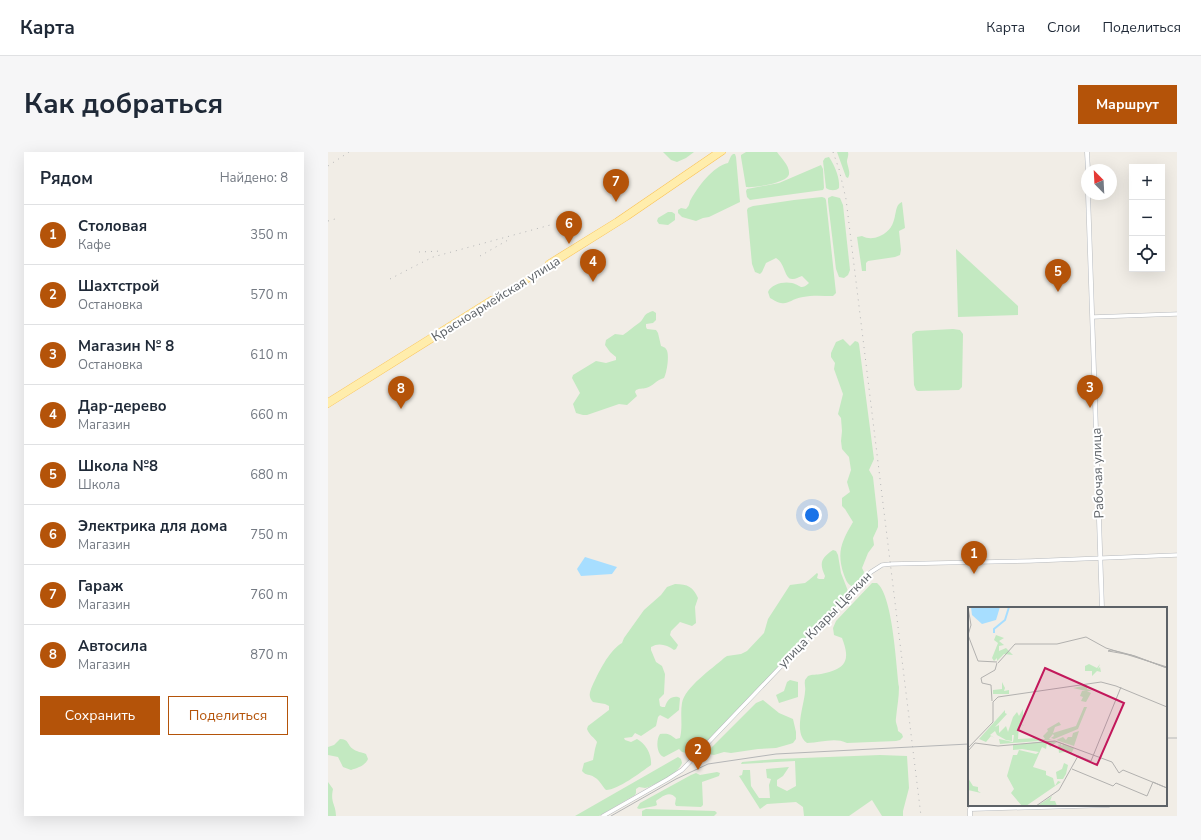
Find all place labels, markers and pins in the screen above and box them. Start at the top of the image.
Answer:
pin: 7 [603,169,629,202]
pin: 6 [556,211,582,244]
pin: 4 [580,249,606,282]
pin: 5 [1045,259,1071,292]
pin: 3 [1077,375,1103,408]
pin: 8 [388,376,414,409]
pin: 1 [961,541,987,574]
pin: 2 [685,737,711,770]

